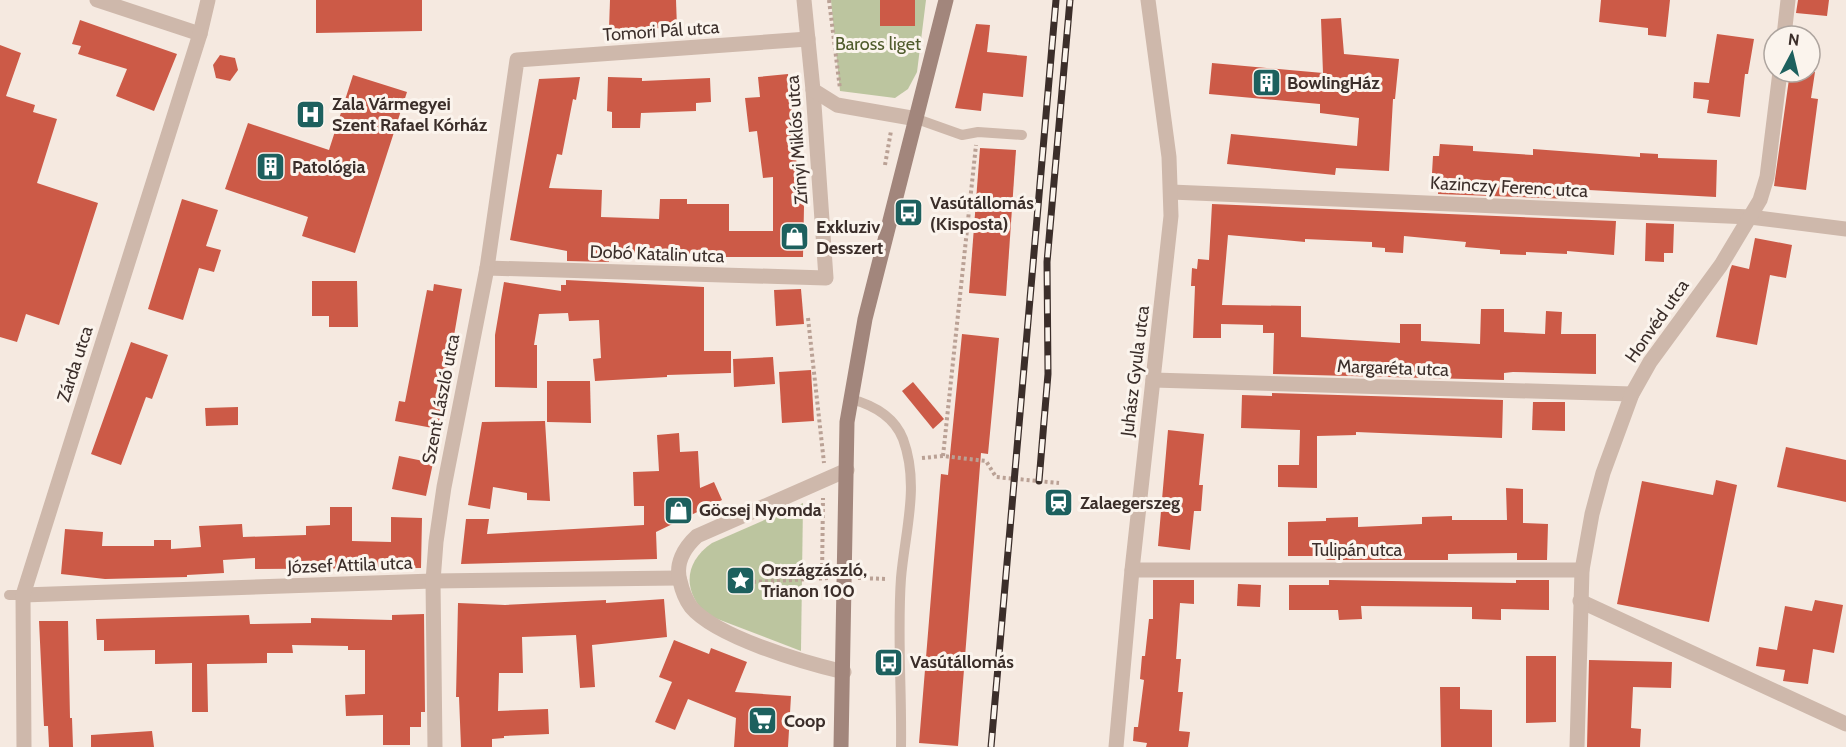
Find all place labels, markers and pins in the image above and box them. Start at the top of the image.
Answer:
building icon: BowlingHáz [1250,67,1282,99]
place label: BowlingHáz [1287,72,1380,94]
place label: Zala Vármegyei Szent Rafael Kórház [332,93,488,136]
hospital icon: Zala Vármegyei Szent Rafael Kórház [295,98,327,130]
building icon: Patológia [255,151,287,183]
place label: Patológia [292,156,365,178]
place label: Vasútállomás (Kisposta) [930,192,1034,235]
bus stop icon: Vasútállomás (Kisposta) [893,197,925,229]
place label: Exkluziv Desszert [816,216,883,259]
shop icon: Exkluziv Desszert [779,221,811,253]
station icon: Zalaegerszeg [1043,487,1075,519]
place label: Zalaegerszeg [1080,492,1180,514]
shop icon: Göcsej Nyomda [662,494,694,526]
place label: Göcsej Nyomda [699,499,822,521]
place label: Országzászló, Trianon 100 [761,559,867,602]
place icon: Országzászló, Trianon 100 [724,564,756,596]
bus stop icon: Vasútállomás [873,646,905,678]
place label: Vasútállomás [910,651,1014,673]
supermarket icon: Coop [747,705,779,737]
place label: Coop [784,710,826,732]

